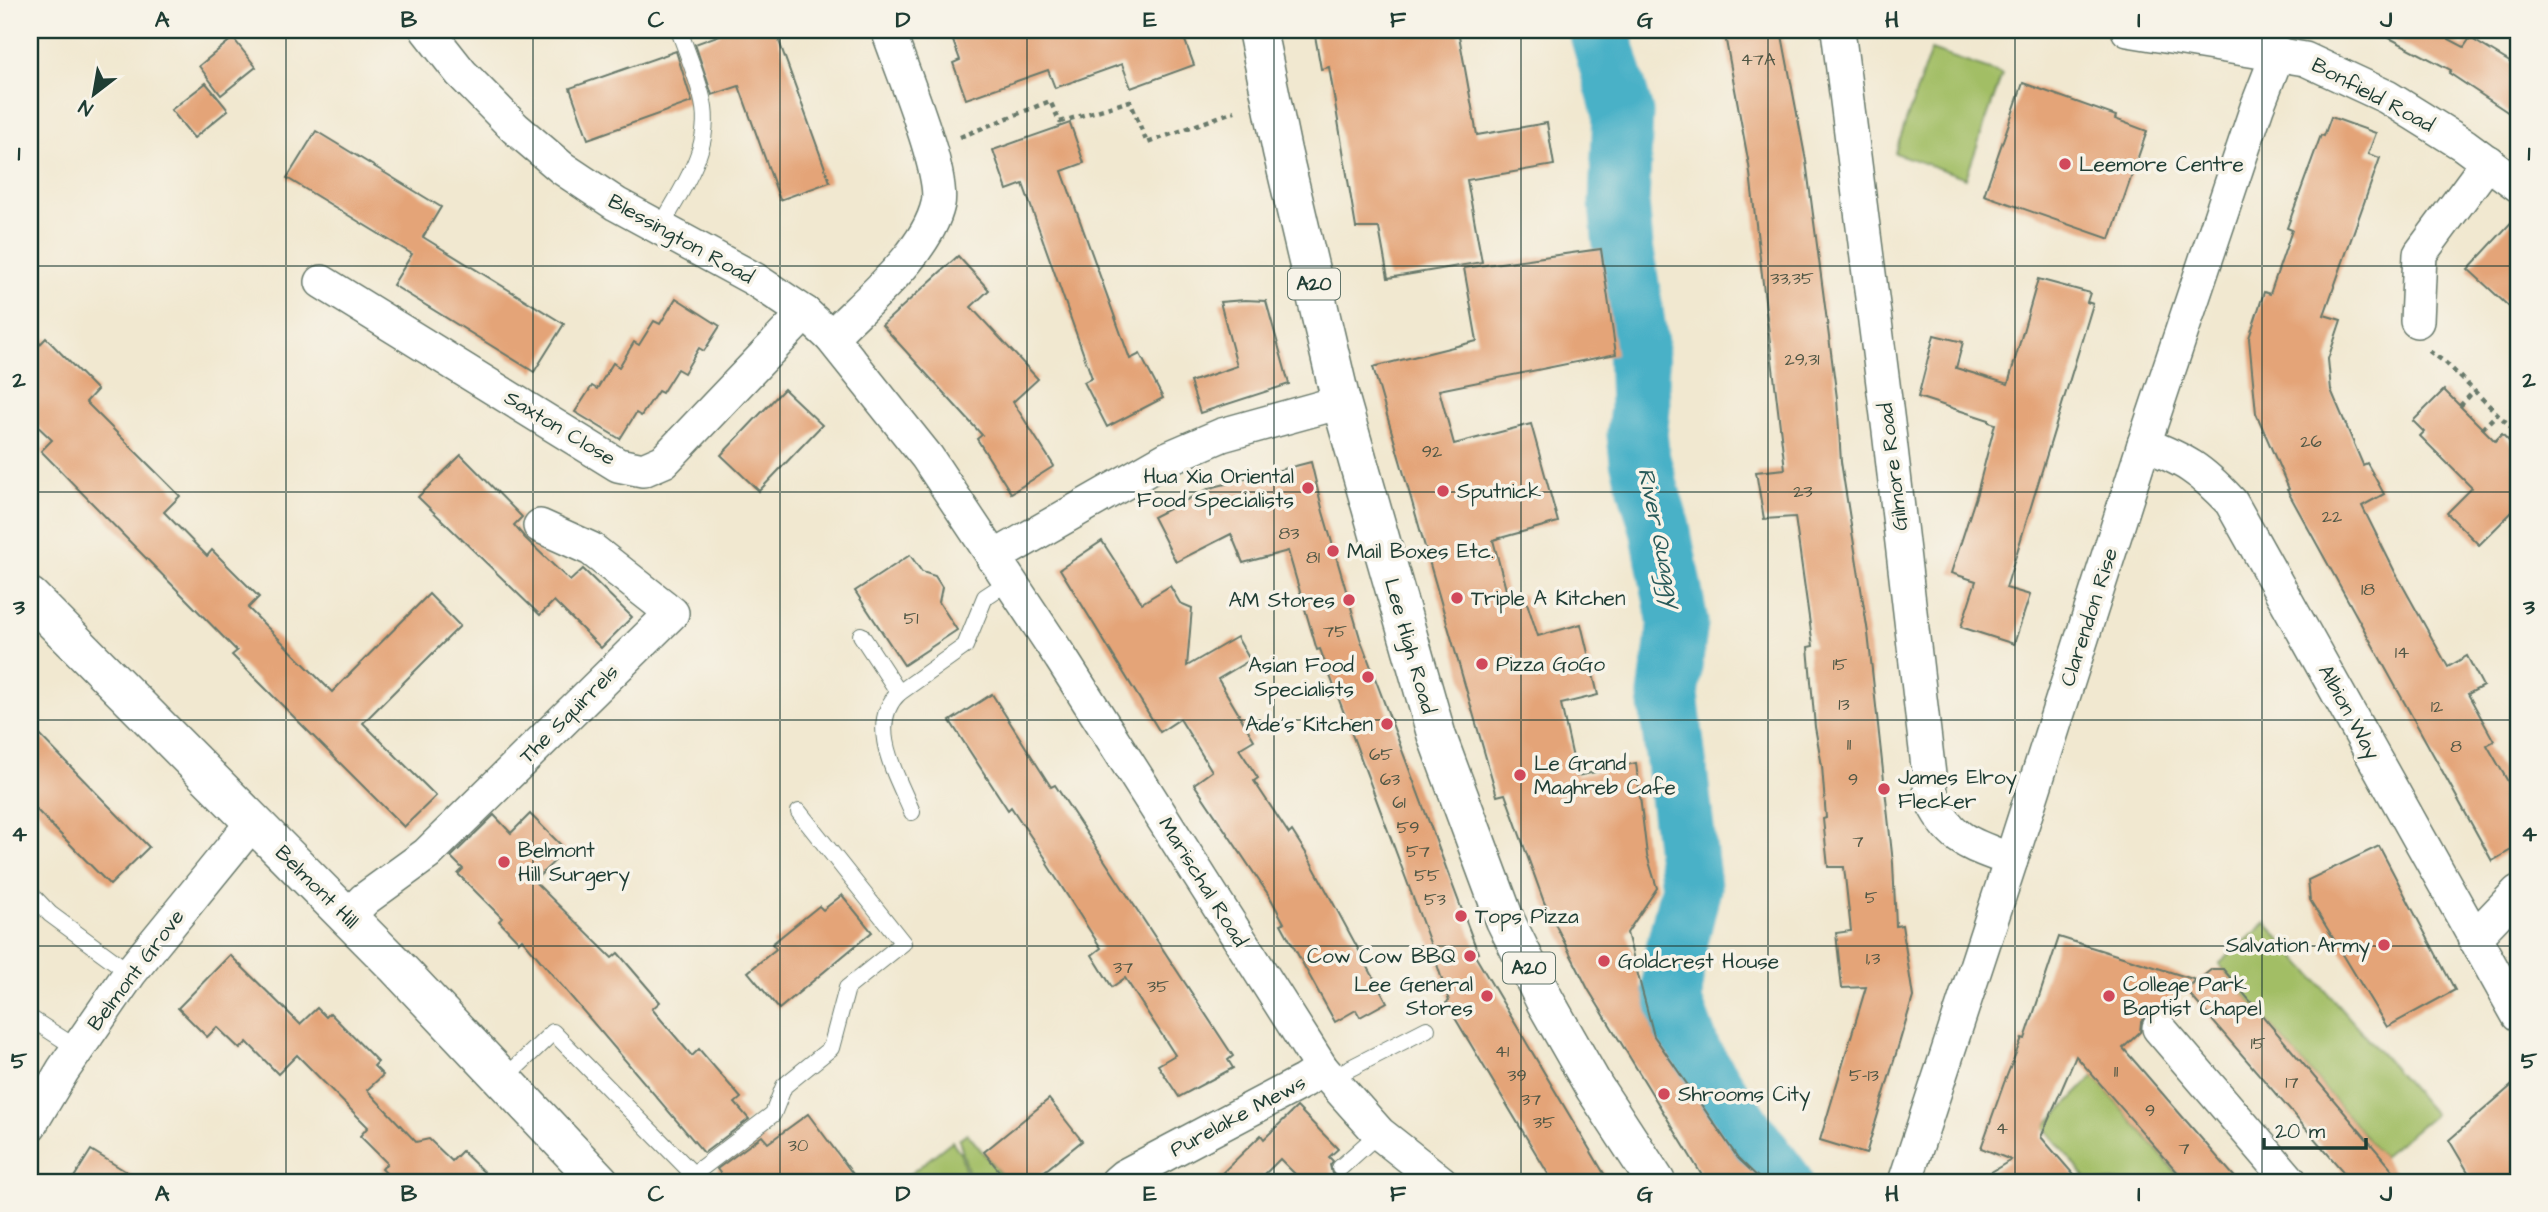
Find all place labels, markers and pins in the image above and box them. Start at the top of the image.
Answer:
place label: Leemore Centre [2079,150,2244,179]
marker: Leemore Centre [2057,156,2073,172]
place label: Hua Xia Oriental Food Specialists [1137,462,1294,516]
place label: Sputnick [1457,477,1541,507]
marker: Hua Xia Oriental Food Specialists [1300,480,1316,496]
marker: Sputnick [1435,483,1451,499]
place label: Mail Boxes Etc. [1347,537,1494,566]
marker: Mail Boxes Etc. [1325,543,1341,559]
place label: Triple A Kitchen [1471,584,1625,614]
place label: AM Stores [1228,586,1335,615]
marker: Triple A Kitchen [1449,590,1465,606]
marker: AM Stores [1341,592,1357,608]
place label: Pizza GoGo [1496,650,1605,679]
place label: Asian Food Specialists [1248,651,1354,705]
marker: Pizza GoGo [1474,656,1490,672]
marker: Asian Food Specialists [1360,669,1376,685]
place label: Ade's Kitchen [1245,710,1373,739]
marker: Ade's Kitchen [1379,716,1395,732]
place label: Le Grand Maghreb Cafe [1534,749,1676,804]
place label: James Elroy Flecker [1898,763,2018,816]
marker: Le Grand Maghreb Cafe [1512,767,1528,783]
marker: James Elroy Flecker [1876,781,1892,797]
place label: Belmont Hill Surgery [518,836,630,891]
marker: Belmont Hill Surgery [496,854,512,870]
place label: Tops Pizza [1475,902,1579,932]
marker: Tops Pizza [1453,908,1469,924]
place label: Salvation Army [2226,931,2370,962]
marker: Salvation Army [2376,937,2392,953]
place label: Cow Cow BBQ [1307,942,1456,971]
place label: Goldcrest House [1618,947,1779,976]
marker: Cow Cow BBQ [1462,948,1478,964]
marker: Goldcrest House [1596,953,1612,969]
place label: Lee General Stores [1354,970,1473,1023]
place label: College Park Baptist Chapel [2123,970,2262,1024]
marker: Lee General Stores [1479,988,1495,1004]
marker: College Park Baptist Chapel [2101,988,2117,1004]
place label: Shrooms City [1678,1080,1811,1111]
marker: Shrooms City [1656,1086,1672,1102]

